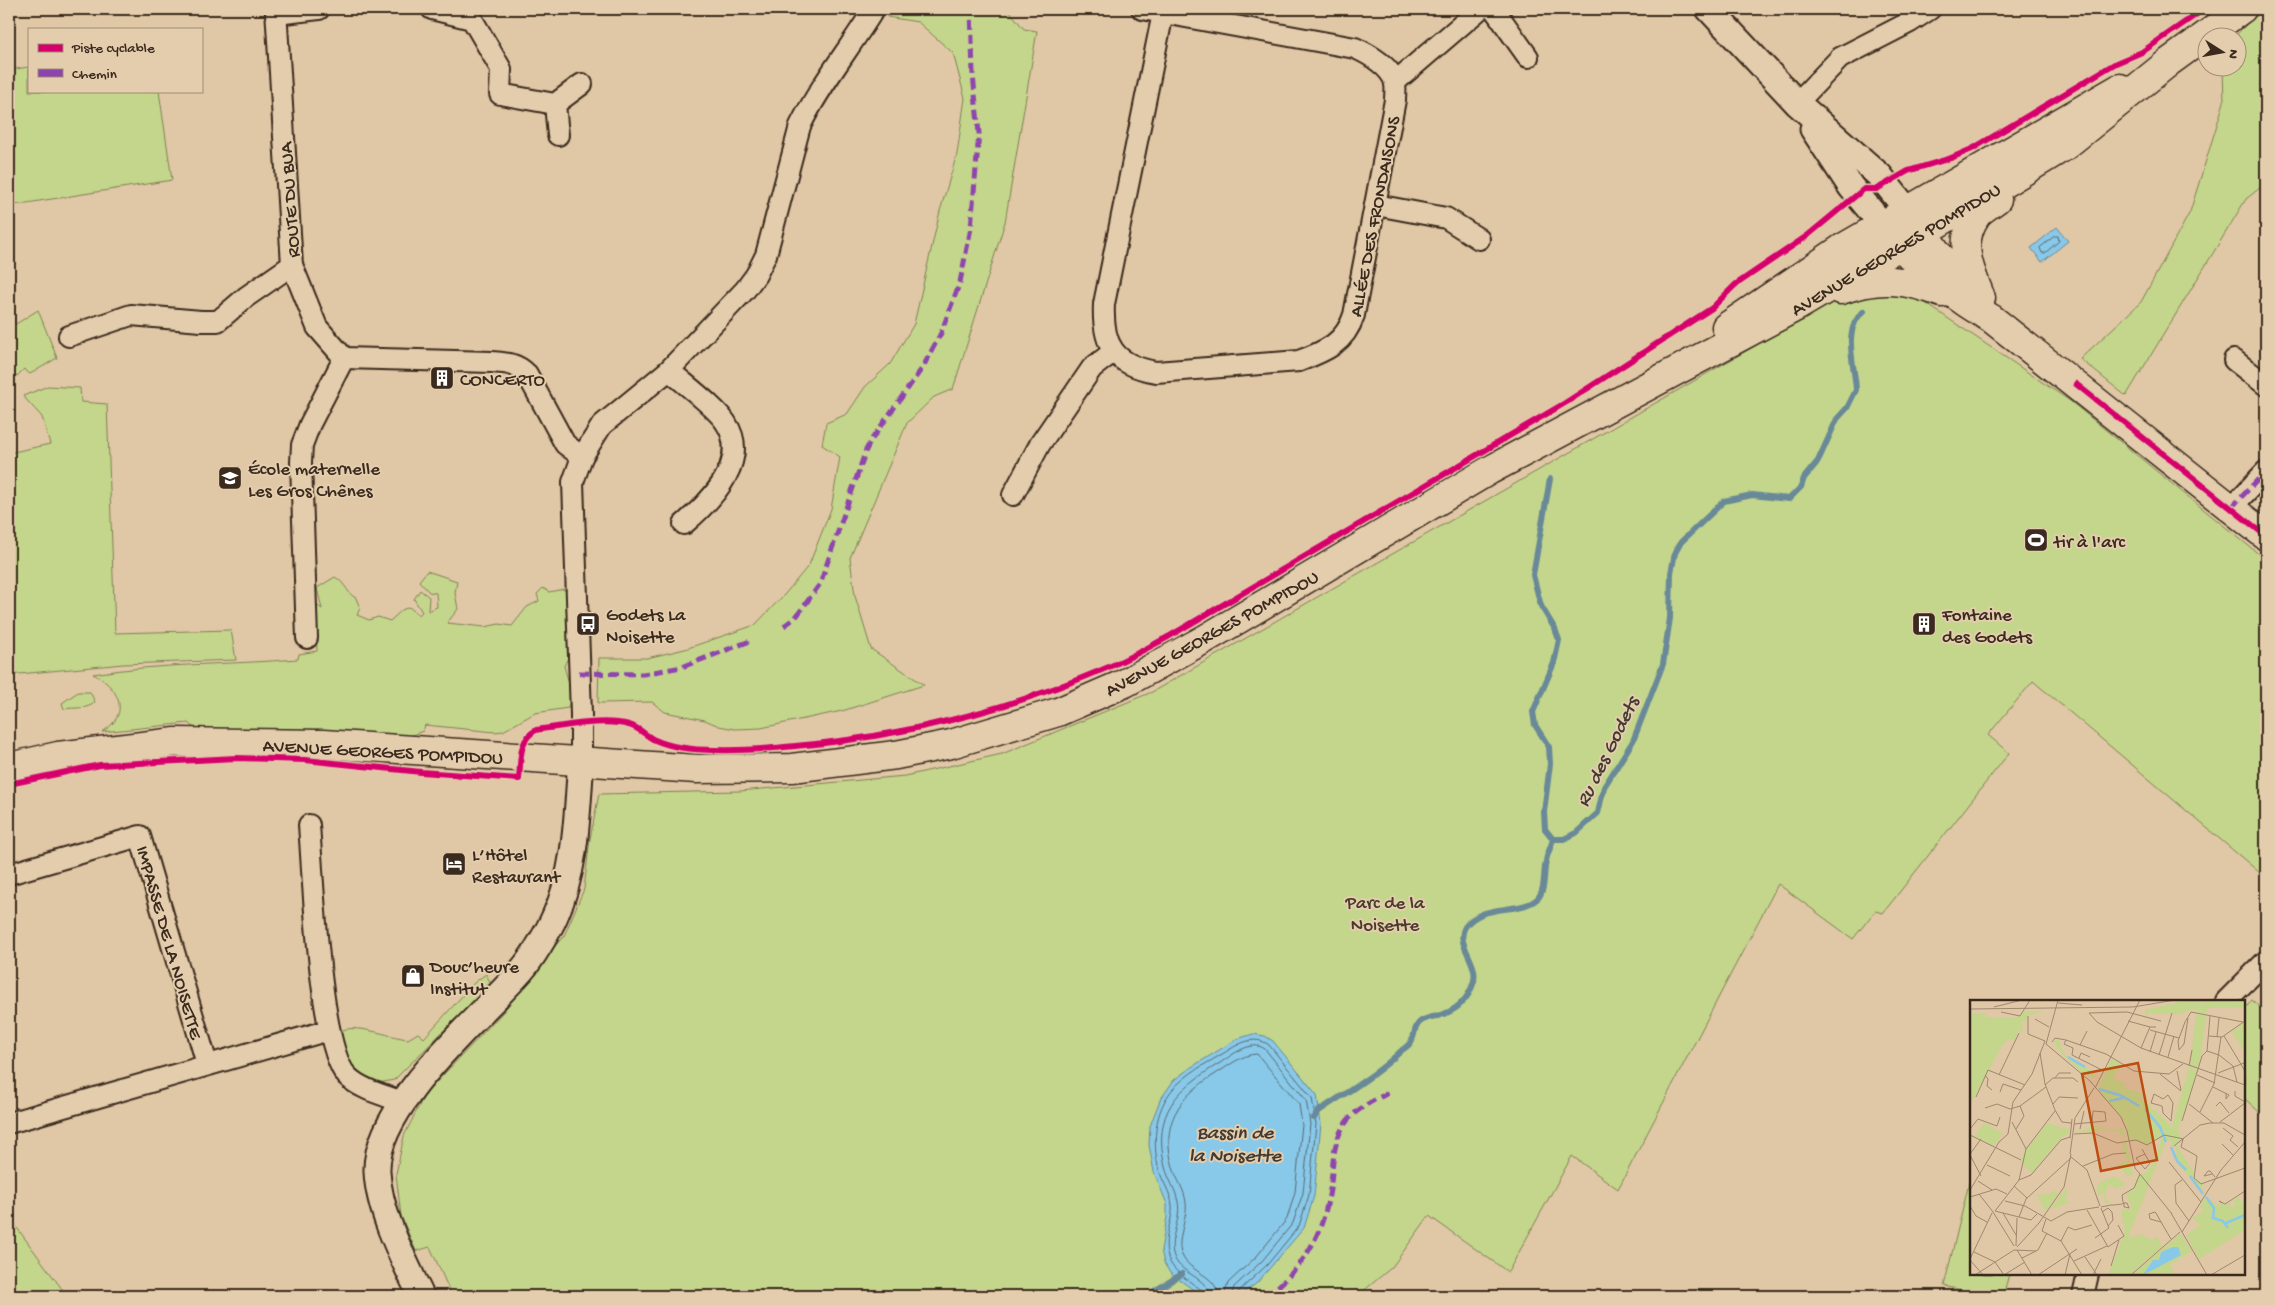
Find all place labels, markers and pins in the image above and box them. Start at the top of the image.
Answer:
building icon: CONCERTO [429,365,455,391]
place label: CONCERTO [460,370,546,393]
place label: École maternelle Les Gros Chênes [248,459,380,504]
school or university icon: École maternelle Les Gros Chênes [217,465,243,491]
sports icon: tir à l'arc [2023,527,2049,553]
place label: tir à l'arc [2052,532,2125,555]
place label: Godets La Noisette [606,605,687,650]
place label: Fontaine des Godets [1941,605,2033,650]
bus stop icon: Godets La Noisette [575,611,601,637]
building icon: Fontaine des Godets [1911,611,1937,637]
place label: L’Hôtel Restaurant [472,845,562,890]
hotel icon: L’Hôtel Restaurant [441,851,467,877]
place label: Douc’heure Institut [428,957,519,1002]
shop icon: Douc’heure Institut [400,963,426,989]

